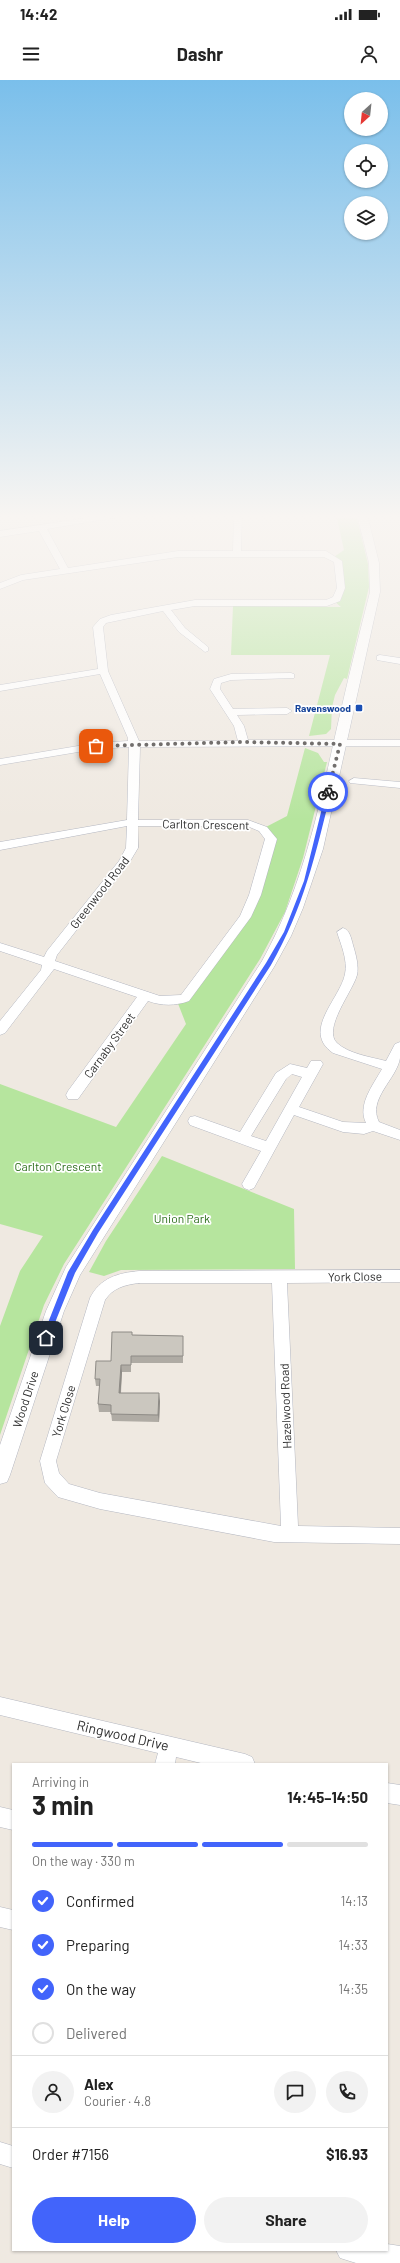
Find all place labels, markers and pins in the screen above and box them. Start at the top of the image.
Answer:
place label: Ravenswood [295,702,351,714]
marker: Ravenswood [354,703,364,713]
pin [79,729,113,763]
pin [29,1321,63,1355]

